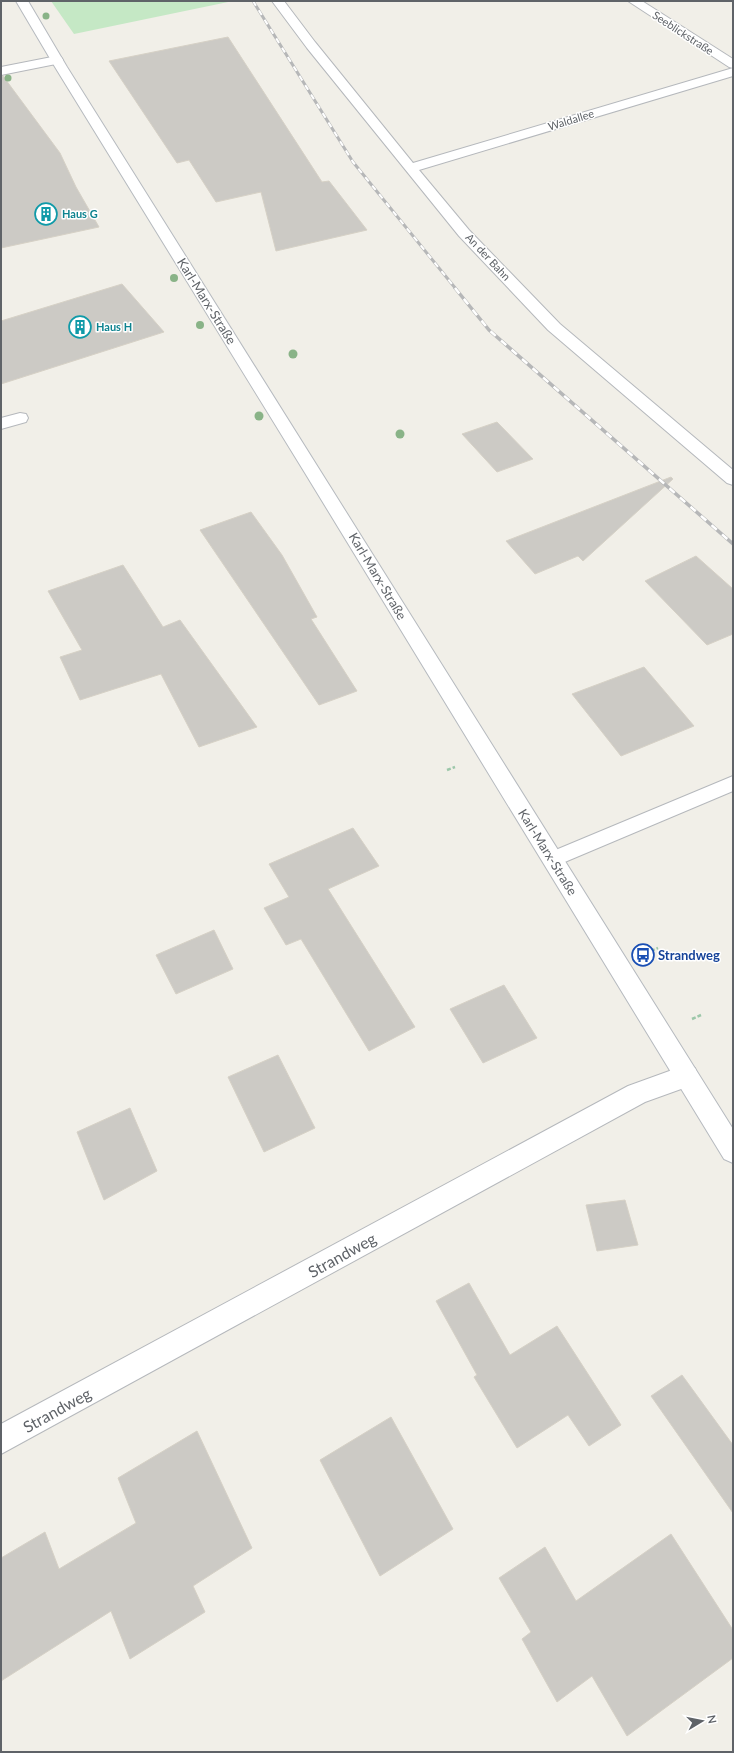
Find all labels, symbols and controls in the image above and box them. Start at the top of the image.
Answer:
street label: Seeblickstraße [650,8,716,57]
street label: Waldallee [546,106,596,133]
building icon: Haus G [33,201,59,227]
place label: Haus G [62,207,98,220]
street label: An der Bahn [463,230,513,283]
street label: Karl-Marx-Straße [174,255,240,347]
building icon: Haus H [67,314,93,340]
place label: Haus H [96,320,132,333]
street label: Karl-Marx-Straße [346,530,410,623]
street label: Karl-Marx-Straße [515,806,581,898]
bus stop icon: Strandweg [630,942,656,968]
place label: Strandweg [658,947,720,963]
street label: Strandweg [304,1228,379,1281]
street label: Strandweg [19,1383,94,1436]
north arrow [682,1701,722,1741]
text: N [705,1714,719,1724]

